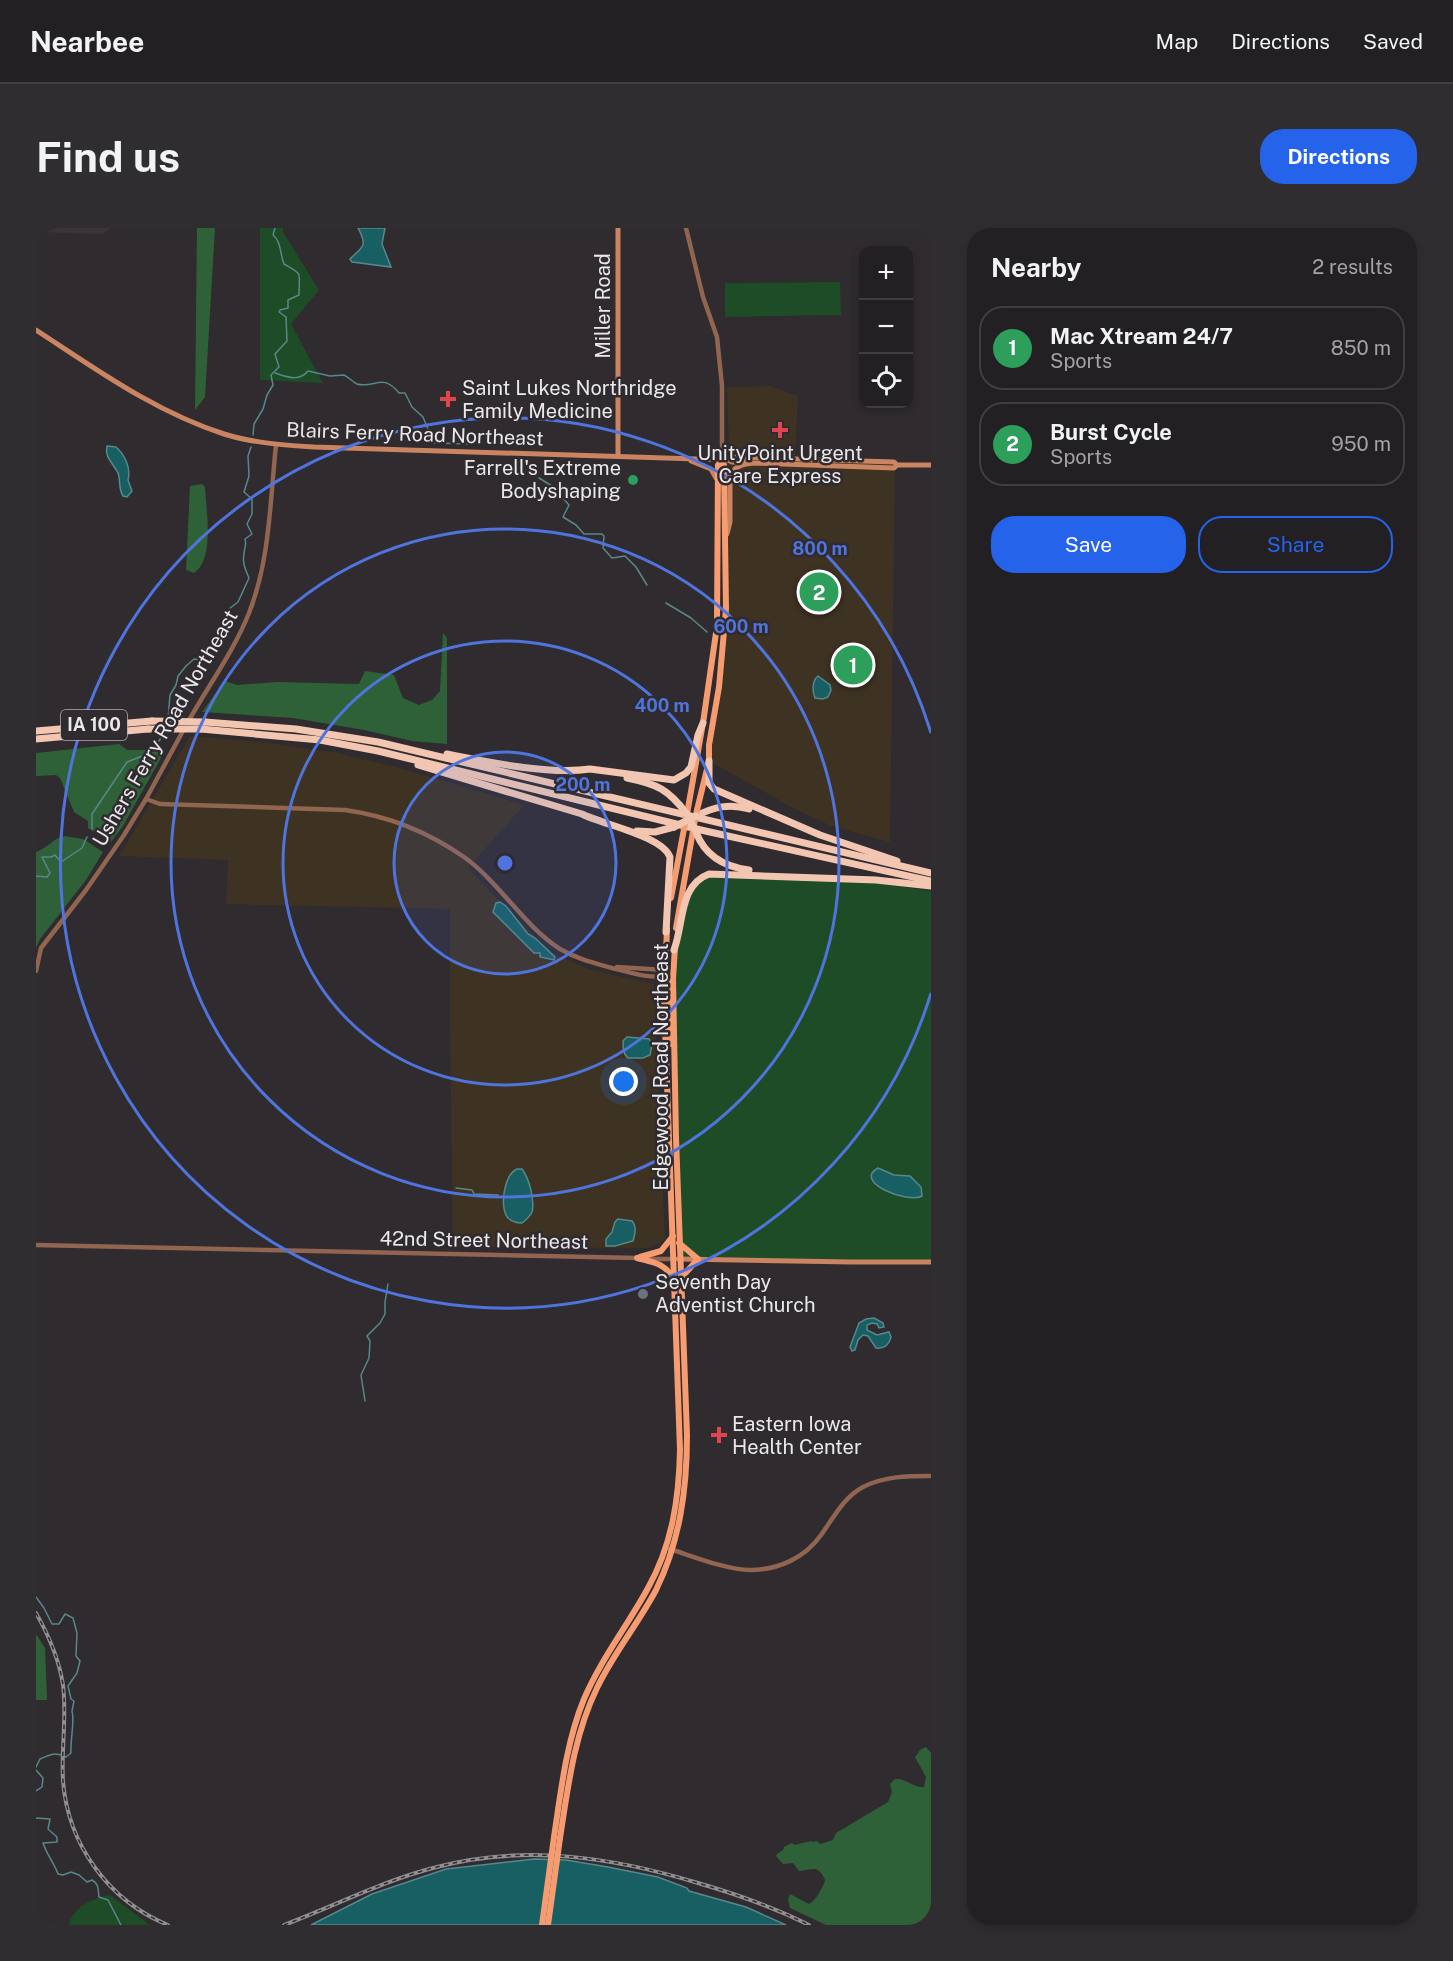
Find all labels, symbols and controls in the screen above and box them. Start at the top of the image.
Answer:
text: Nearbee [30,25,144,58]
text: Map [1156,29,1198,54]
text: Directions [1231,29,1330,54]
text: Saved [1363,29,1423,54]
button: Directions [1260,129,1417,184]
text: Find us [36,132,180,181]
map controls [859,246,913,408]
button: + [859,246,913,300]
text: Nearby [991,252,1081,283]
street label: Miller Road [591,253,615,359]
text: 2 results [1312,255,1393,279]
button: − [859,300,913,354]
text: Mac Xtream 24/7 [1050,323,1233,349]
text: 1 [1008,336,1017,360]
text: 850 m [1331,336,1391,360]
text: Sports [1050,349,1112,373]
button: locate [859,354,913,408]
place label: Saint Lukes Northridge Family Medicine [462,376,677,423]
marker: Saint Lukes Northridge Family Medicine [439,390,457,408]
street label: Blairs Ferry Road Northeast [286,418,544,450]
text: Burst Cycle [1050,419,1172,445]
marker: UnityPoint Urgent Care Express [771,421,789,439]
text: 2 [1006,432,1019,456]
text: 950 m [1331,432,1391,456]
place label: UnityPoint Urgent Care Express [697,441,863,488]
text: Sports [1050,445,1112,469]
place label: Farrell's Extreme Bodyshaping [464,456,621,503]
marker: Farrell's Extreme Bodyshaping [626,473,640,487]
button: Save [991,516,1186,573]
button: Share [1198,516,1393,573]
text: 800 m [792,538,848,559]
pin: 2 [800,570,838,614]
street label: Ushers Ferry Road Northeast [87,605,243,851]
text: 600 m [713,616,769,637]
pin: 1 [834,642,872,688]
text: 400 m [634,695,690,716]
road number: IA 100 [61,710,127,740]
text: 200 m [556,774,610,795]
centre of rings [495,853,515,873]
street label: Edgewood Road Northeast [649,943,673,1191]
your location [609,1067,638,1096]
street label: 42nd Street Northeast [379,1226,589,1254]
place label: Seventh Day Adventist Church [655,1270,815,1317]
marker: Seventh Day Adventist Church [636,1287,650,1301]
place label: Eastern Iowa Health Center [732,1412,862,1459]
marker: Eastern Iowa Health Center [710,1426,728,1444]

